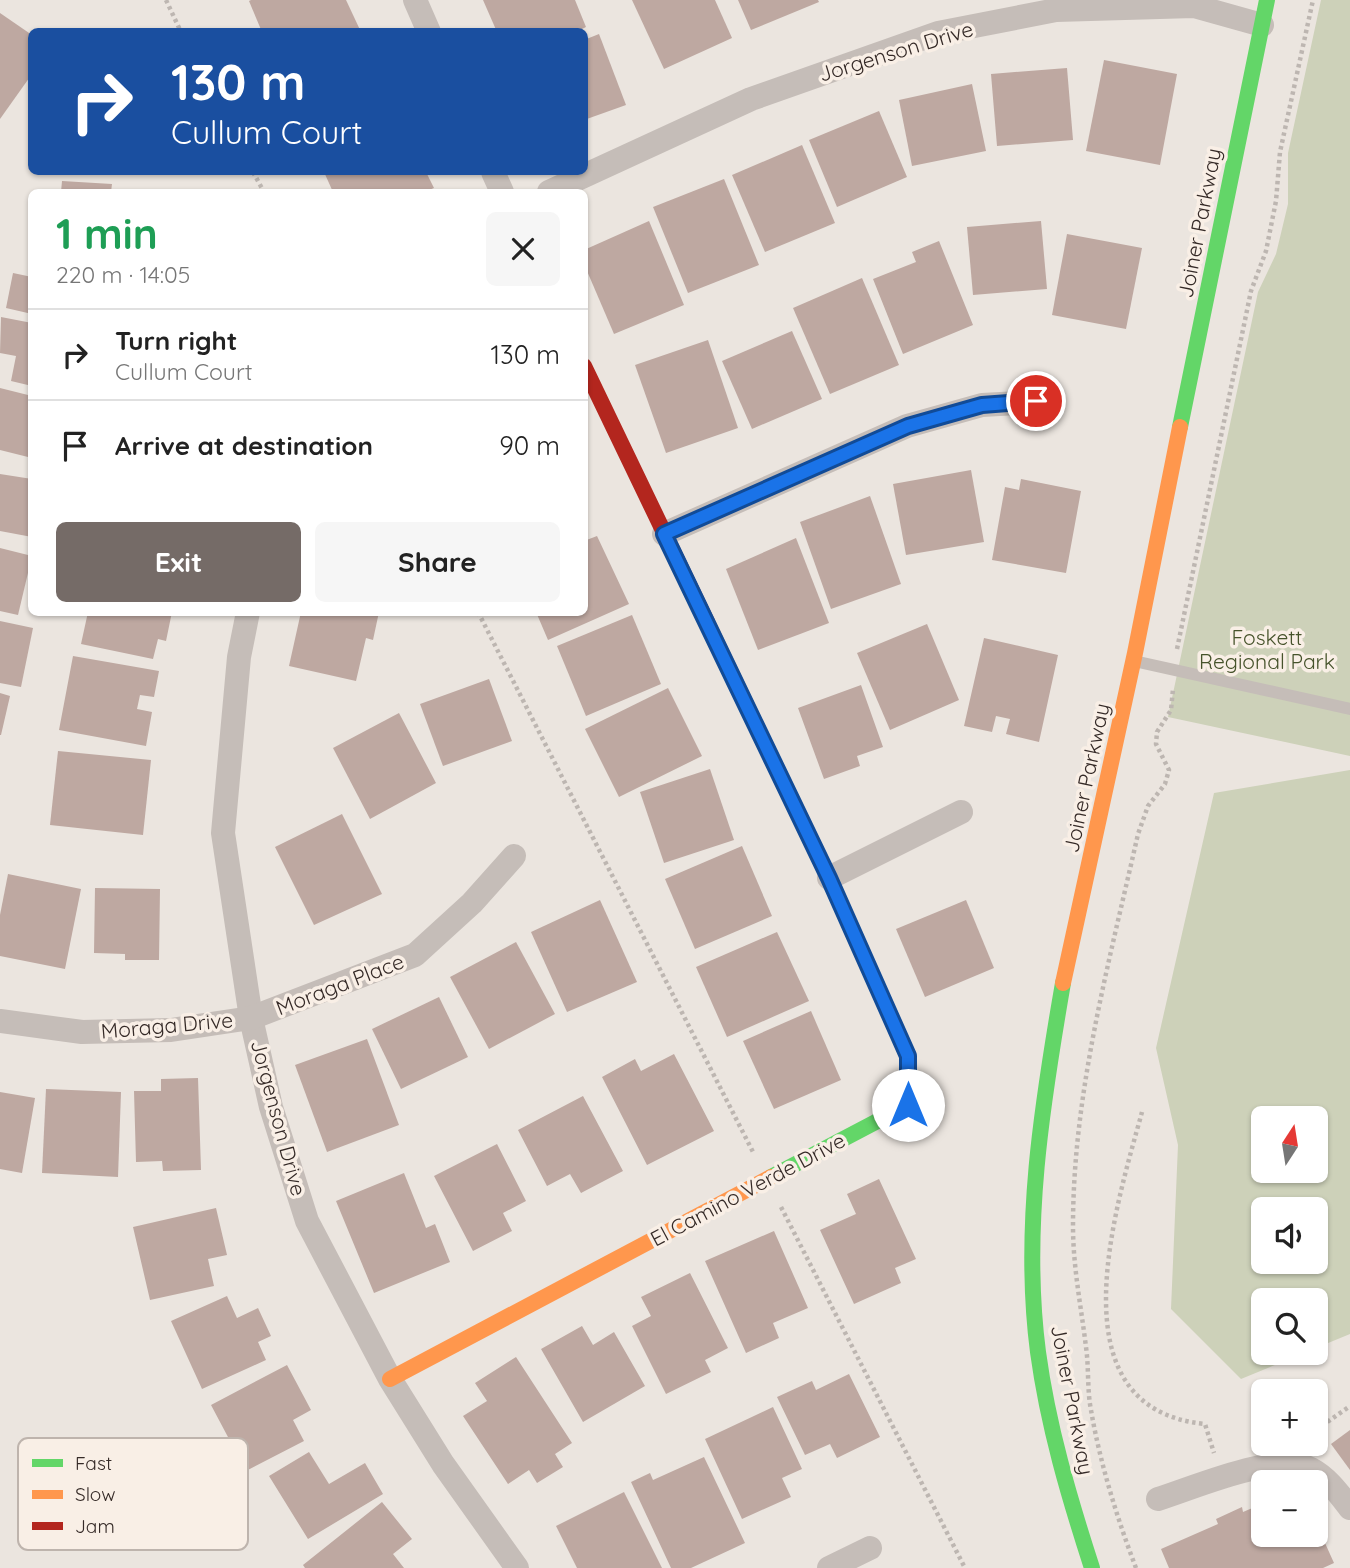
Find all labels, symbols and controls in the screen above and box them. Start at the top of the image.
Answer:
street label: Jorgenson Drive [815,15,976,87]
text: 130 m [171,51,305,112]
icon: right [56,56,147,147]
text: Cullum Court [171,112,362,152]
street label: Joiner Parkway [1172,146,1226,300]
text: 1 min [56,207,158,260]
button: close [486,212,560,286]
text: 220 m · 14:05 [56,260,190,289]
text: Turn right [115,324,237,357]
icon: right [56,336,94,374]
text: 130 m [490,338,560,371]
text: Cullum Court [115,357,253,386]
pin [1006,371,1066,431]
icon: arrive [1017,382,1055,420]
icon: arrive [56,427,94,465]
text: Arrive at destination [115,429,373,462]
text: 90 m [499,429,560,462]
button: Exit [56,522,301,602]
button: Share [315,522,560,602]
park label: Foskett Regional Park [1199,624,1335,674]
street label: Joiner Parkway [1058,701,1115,855]
street label: Moraga Place [272,948,407,1020]
street label: Moraga Drive [100,1006,234,1044]
street label: Jorgenson Drive [246,1037,312,1198]
position arrow [871,1068,945,1142]
north arrow [1251,1106,1328,1183]
map controls [1251,1106,1328,1547]
street label: El Camino Verde Drive [646,1127,849,1252]
button: sound [1251,1197,1328,1274]
button: search [1251,1288,1328,1365]
street label: Joiner Parkway [1046,1323,1100,1477]
button: + [1251,1379,1328,1456]
legend [18,1438,248,1550]
text: Fast [75,1451,112,1475]
button: − [1251,1470,1328,1547]
text: Slow [75,1482,116,1506]
text: Jam [75,1514,115,1538]

